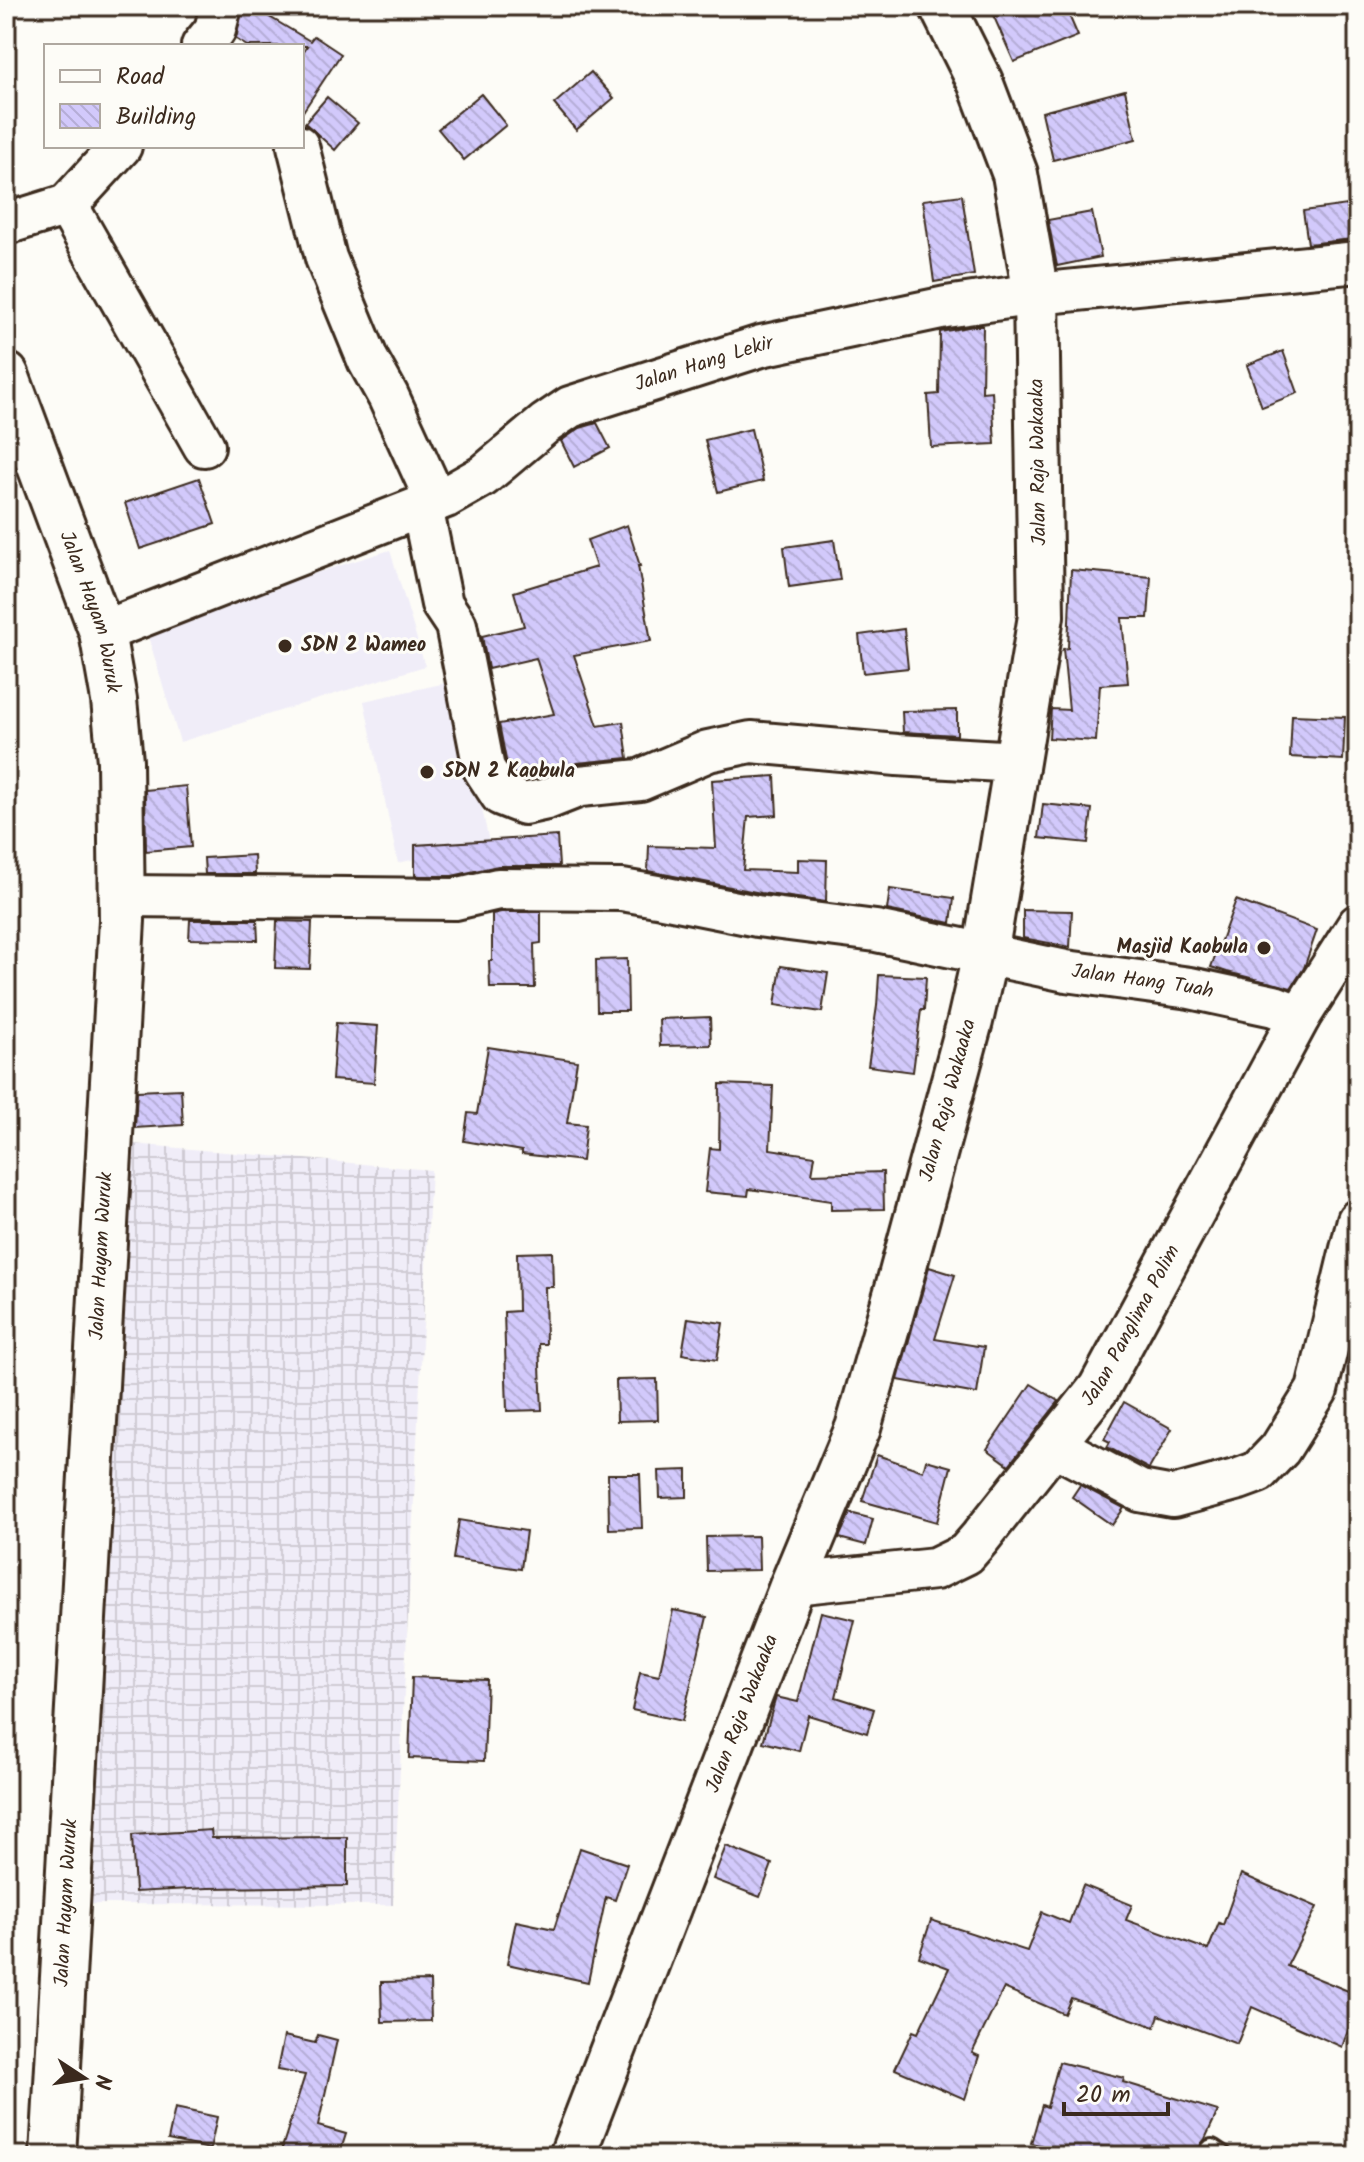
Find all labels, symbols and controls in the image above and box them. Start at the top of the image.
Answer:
legend [44,44,304,148]
text: Road [116,58,165,97]
text: Building [116,98,196,137]
street label: Jalan Hang Lekir [631,328,777,401]
street label: Jalan Raja Wakaaka [1022,378,1056,546]
street label: Jalan Hayam Wuruk [50,527,129,696]
place label: SDN 2 Wameo [301,630,426,662]
marker: SDN 2 Wameo [276,637,294,655]
place label: SDN 2 Kaobula [443,756,575,788]
marker: SDN 2 Kaobula [418,763,436,781]
place label: Masjid Kaobula [1117,932,1248,964]
marker: Masjid Kaobula [1255,939,1273,957]
street label: Jalan Hang Tuah [1069,956,1217,1009]
street label: Jalan Raja Wakaaka [911,1016,986,1185]
street label: Jalan Hayam Wuruk [82,1171,122,1341]
street label: Jalan Panglima Polim [1074,1239,1189,1414]
street label: Jalan Raja Wakaaka [698,1630,788,1798]
street label: Jalan Hayam Wuruk [47,1818,87,1988]
north arrow [44,2038,124,2118]
scale bar [1064,2066,1168,2116]
text: N [83,2071,120,2092]
text: 20 m [1076,2076,1131,2115]

